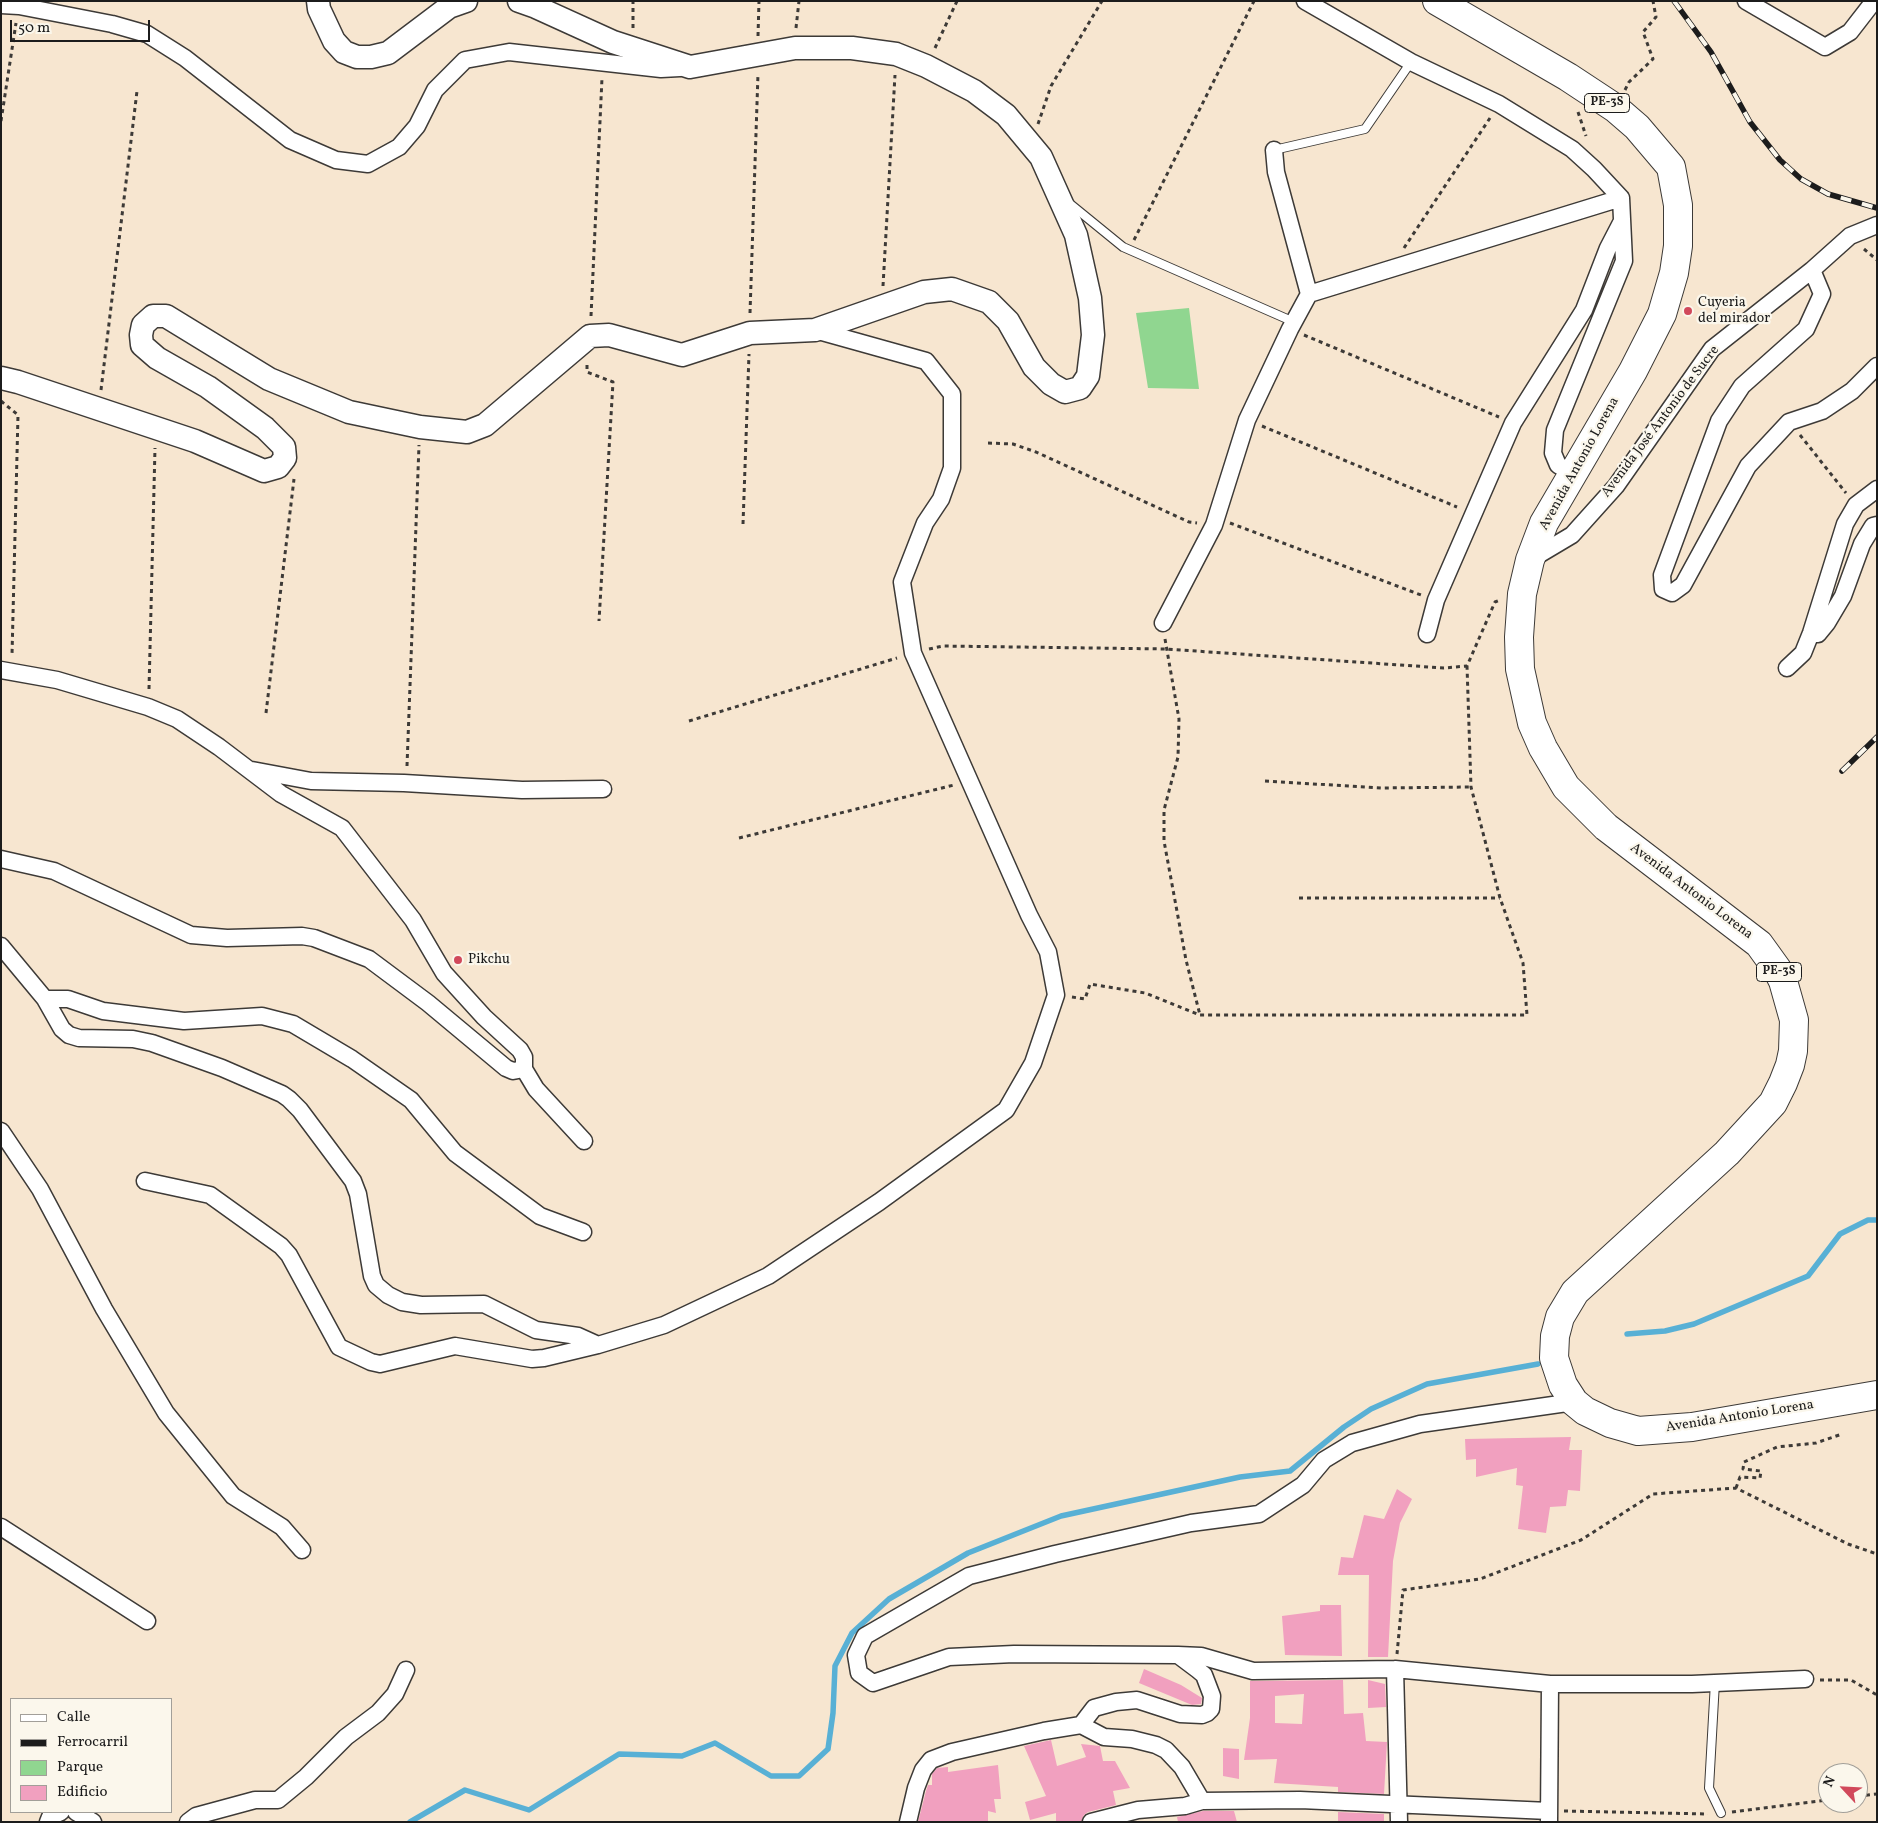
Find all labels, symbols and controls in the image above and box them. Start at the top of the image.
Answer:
scale bar [12,10,152,42]
text: 50 m [18,18,50,39]
road number: PE-3S [1584,94,1630,112]
place label: Cuyeria del mirador [1698,295,1770,328]
marker: Cuyeria del mirador [1682,305,1694,317]
street label: Avenida José Antonio de Sucre [1598,343,1724,501]
street label: Avenida Antonio Lorena [1536,395,1624,533]
street label: Avenida Antonio Lorena [1626,840,1756,944]
place label: Pikchu [468,952,510,968]
marker: Pikchu [452,954,464,966]
road number: PE-3S [1756,962,1802,982]
street label: Avenida Antonio Lorena [1665,1397,1815,1437]
legend [10,1698,172,1813]
text: Calle [57,1707,90,1728]
text: Ferrocarril [57,1732,128,1753]
text: Parque [57,1757,103,1778]
north arrow [1818,1763,1868,1813]
text: N [1819,1773,1841,1791]
text: Edificio [57,1782,108,1803]

